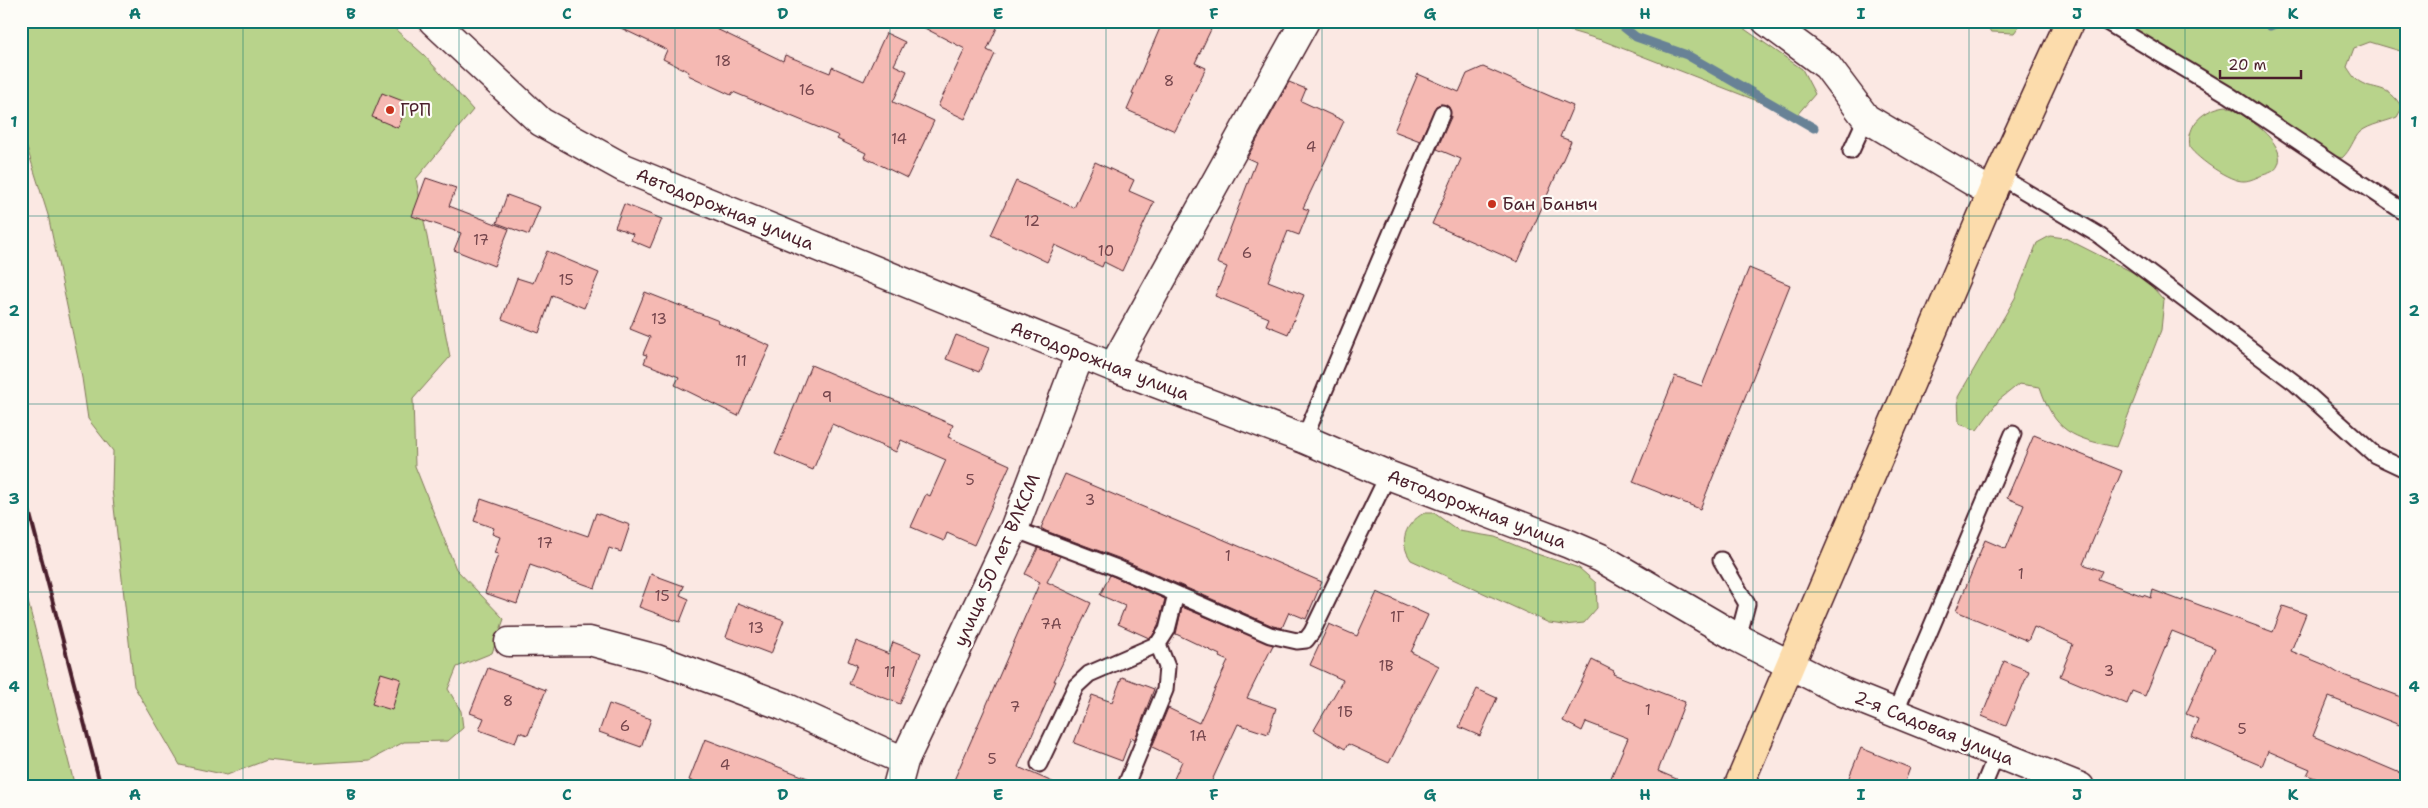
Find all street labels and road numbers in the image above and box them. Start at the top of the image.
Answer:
street label: Автодорожная улица [632,162,818,256]
street label: Автодорожная улица [1007,316,1193,406]
street label: Автодорожная улица [1384,464,1570,554]
street label: улица 50 лет ВЛКСМ [948,470,1046,650]
street label: 2-я Садовая улица [1851,685,2017,771]

